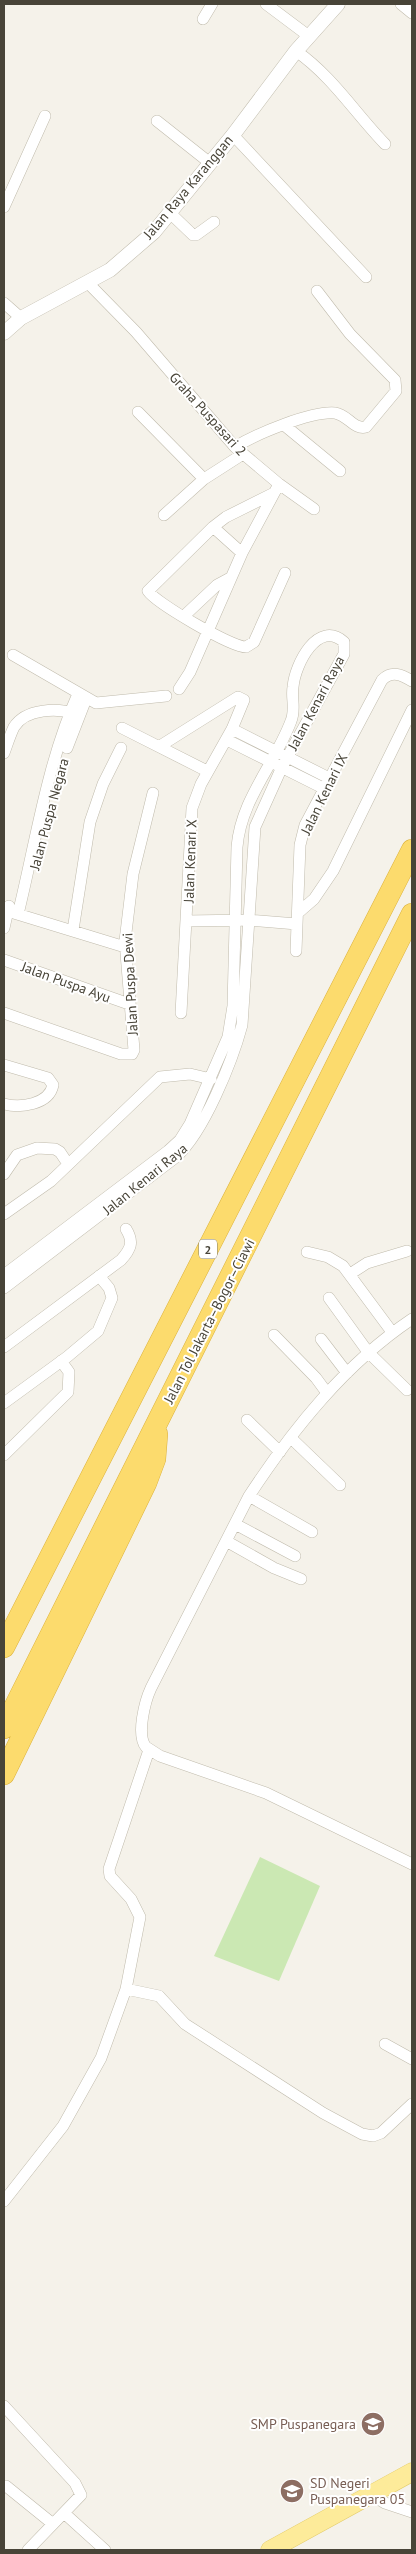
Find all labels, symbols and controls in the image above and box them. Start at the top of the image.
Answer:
street label: Jalan Raya Karanggan [139,131,237,243]
street label: Graha Puspasari 2 [166,368,250,460]
street label: Jalan Kenari Raya [283,653,348,754]
street label: Jalan Kenari IX [296,750,352,838]
street label: Jalan Puspa Negara [25,756,73,873]
street label: Jalan Kenari X [180,819,200,904]
street label: Jalan Puspa Dewi [118,932,142,1037]
street label: Jalan Puspa Ayu [18,957,113,1007]
street label: Jalan Kenari Raya [98,1139,191,1219]
street label: Jalan Tol Jakarta–Bogor–Ciawi [159,1236,258,1407]
road number: 2 [199,1240,217,1258]
school or university icon: SMP Puspanegara [360,2411,386,2437]
place label: SMP Puspanegara [250,2415,356,2433]
place label: SD Negeri Puspanegara 05 [310,2474,405,2508]
school or university icon: SD Negeri Puspanegara 05 [279,2478,305,2504]

